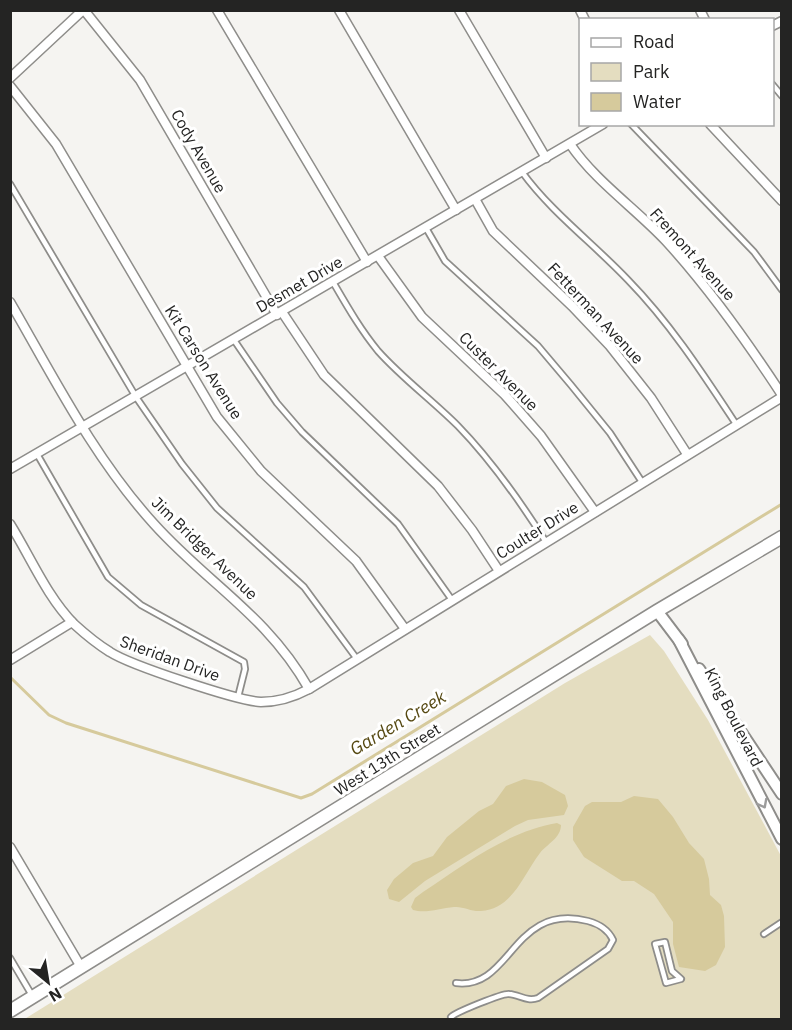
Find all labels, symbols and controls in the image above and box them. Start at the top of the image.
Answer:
legend [579,18,774,126]
text: Road [633,30,674,53]
text: Park [633,60,670,83]
text: Water [633,90,682,113]
street label: Cody Avenue [167,106,231,197]
street label: Fremont Avenue [646,203,740,305]
street label: Desmet Drive [252,251,346,317]
street label: Fetterman Avenue [544,258,648,368]
street label: Kit Carson Avenue [161,301,247,423]
street label: Custer Avenue [455,327,543,415]
street label: Jim Bridger Avenue [148,492,262,604]
street label: Coulter Drive [492,497,582,563]
street label: Sheridan Drive [117,631,223,685]
street label: King Boulevard [701,664,767,770]
water label: Garden Creek [346,685,450,760]
street label: West 13th Street [330,718,444,800]
one-way arrow [756,798,767,808]
north arrow [18,952,78,1012]
text: N [45,983,66,1007]

